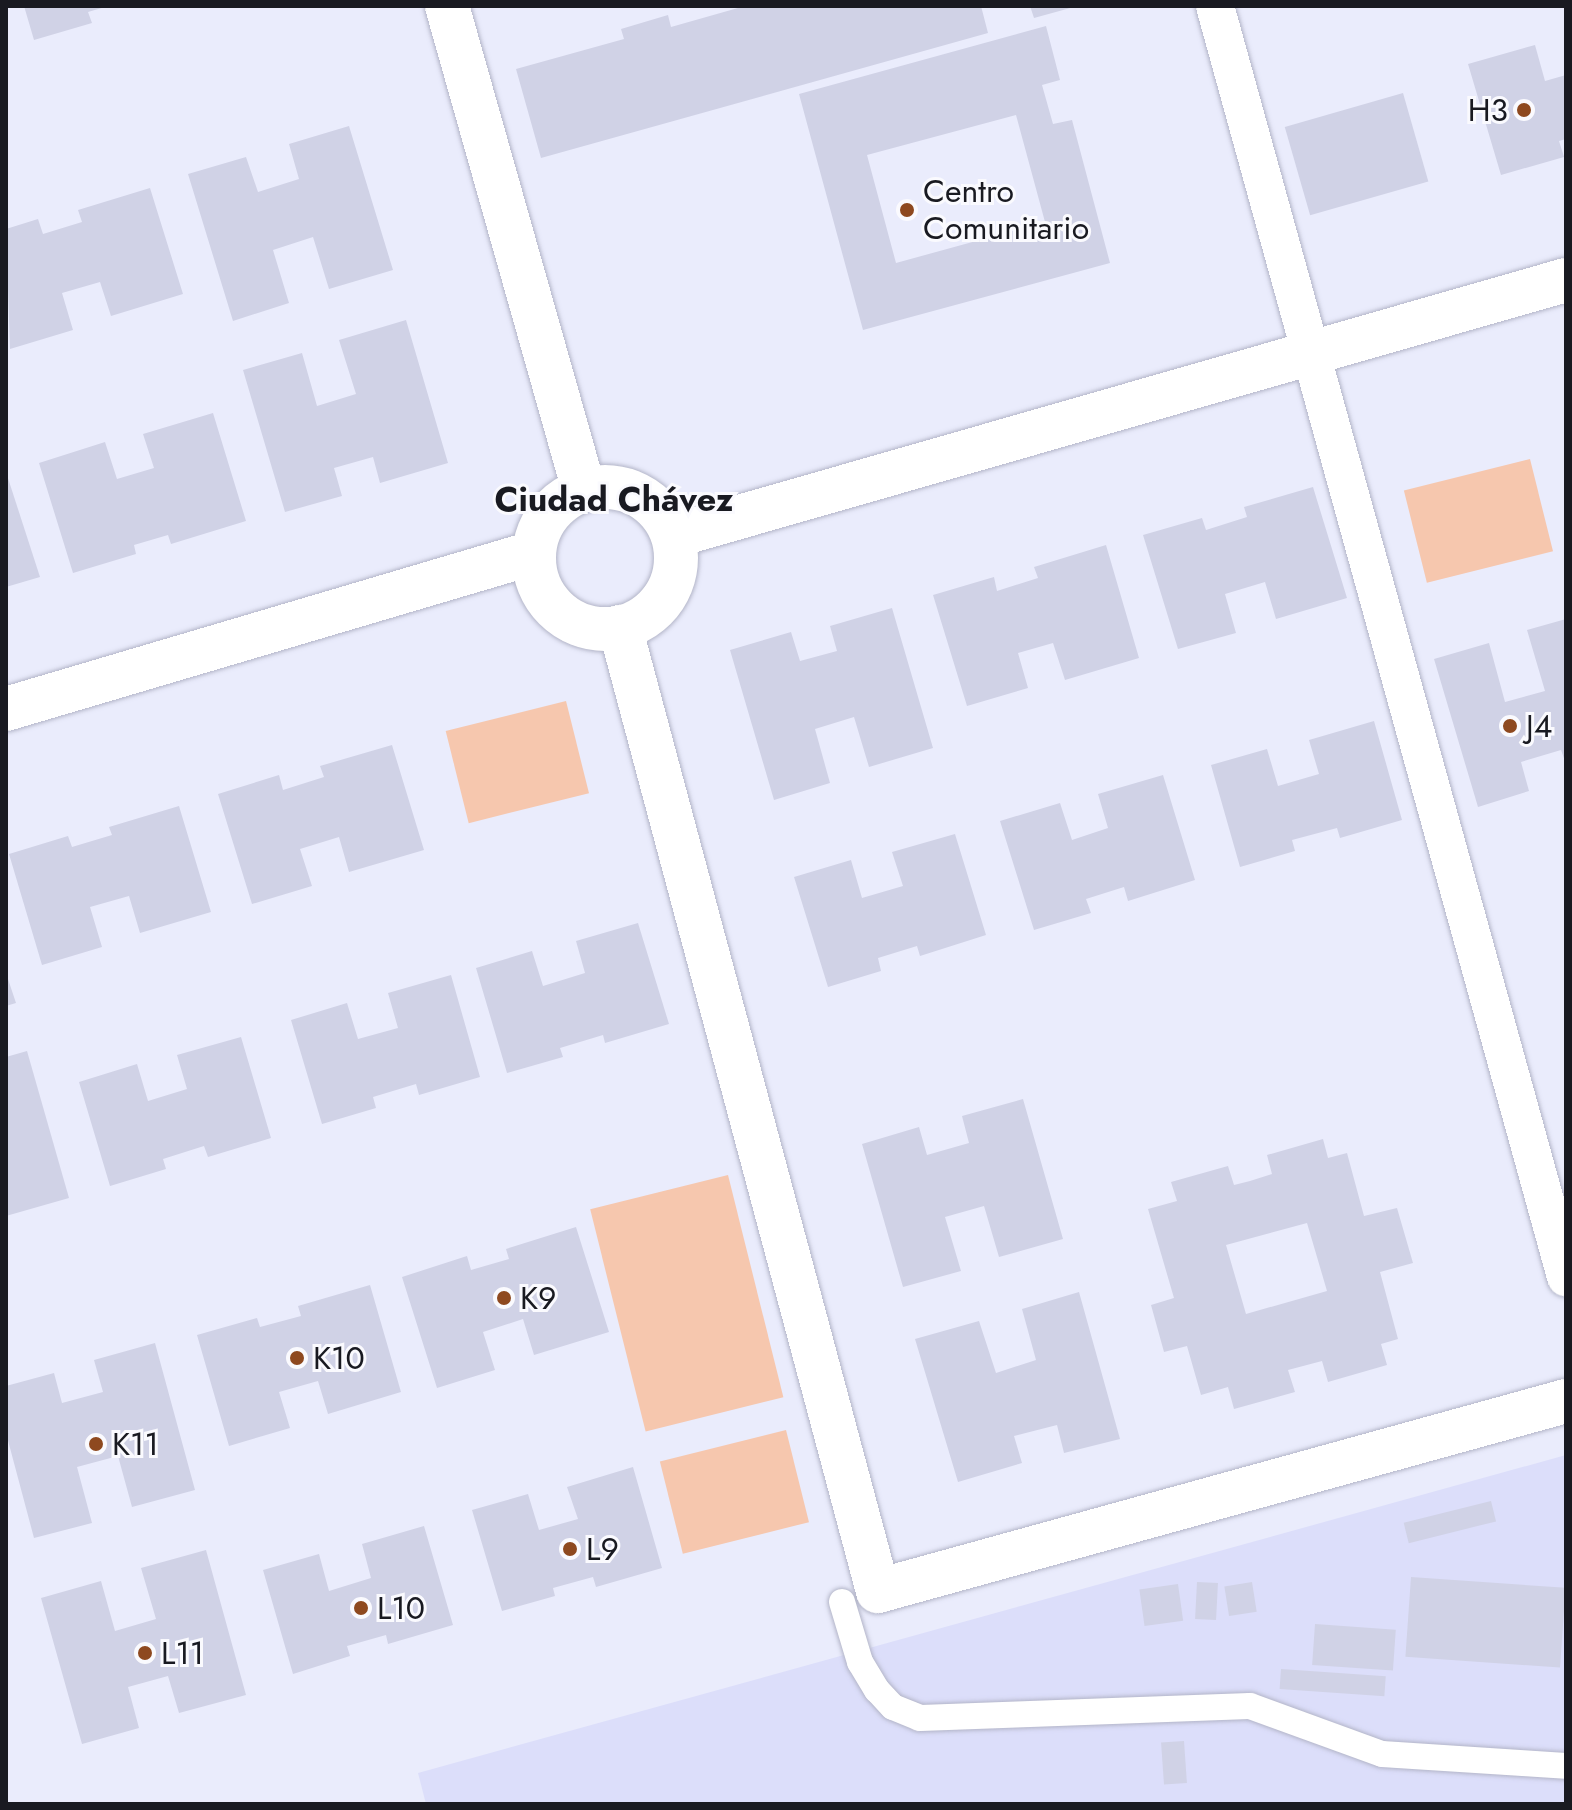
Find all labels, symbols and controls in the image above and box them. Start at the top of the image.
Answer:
place label: H3 [1468,91,1508,129]
marker: H3 [1515,101,1533,119]
place label: Centro Comunitario [923,173,1089,248]
marker: Centro Comunitario [898,201,916,219]
district label: Ciudad Chávez [495,480,733,520]
place label: J4 [1526,707,1552,745]
marker: J4 [1501,717,1519,735]
place label: K9 [520,1279,557,1317]
marker: K9 [495,1289,513,1307]
place label: K10 [313,1339,365,1377]
marker: K10 [288,1349,306,1367]
place label: K11 [112,1425,159,1463]
marker: K11 [87,1435,105,1453]
place label: L9 [586,1530,619,1568]
marker: L9 [561,1540,579,1558]
place label: L10 [377,1589,425,1627]
marker: L10 [352,1599,370,1617]
place label: L11 [161,1634,204,1672]
marker: L11 [136,1644,154,1662]

